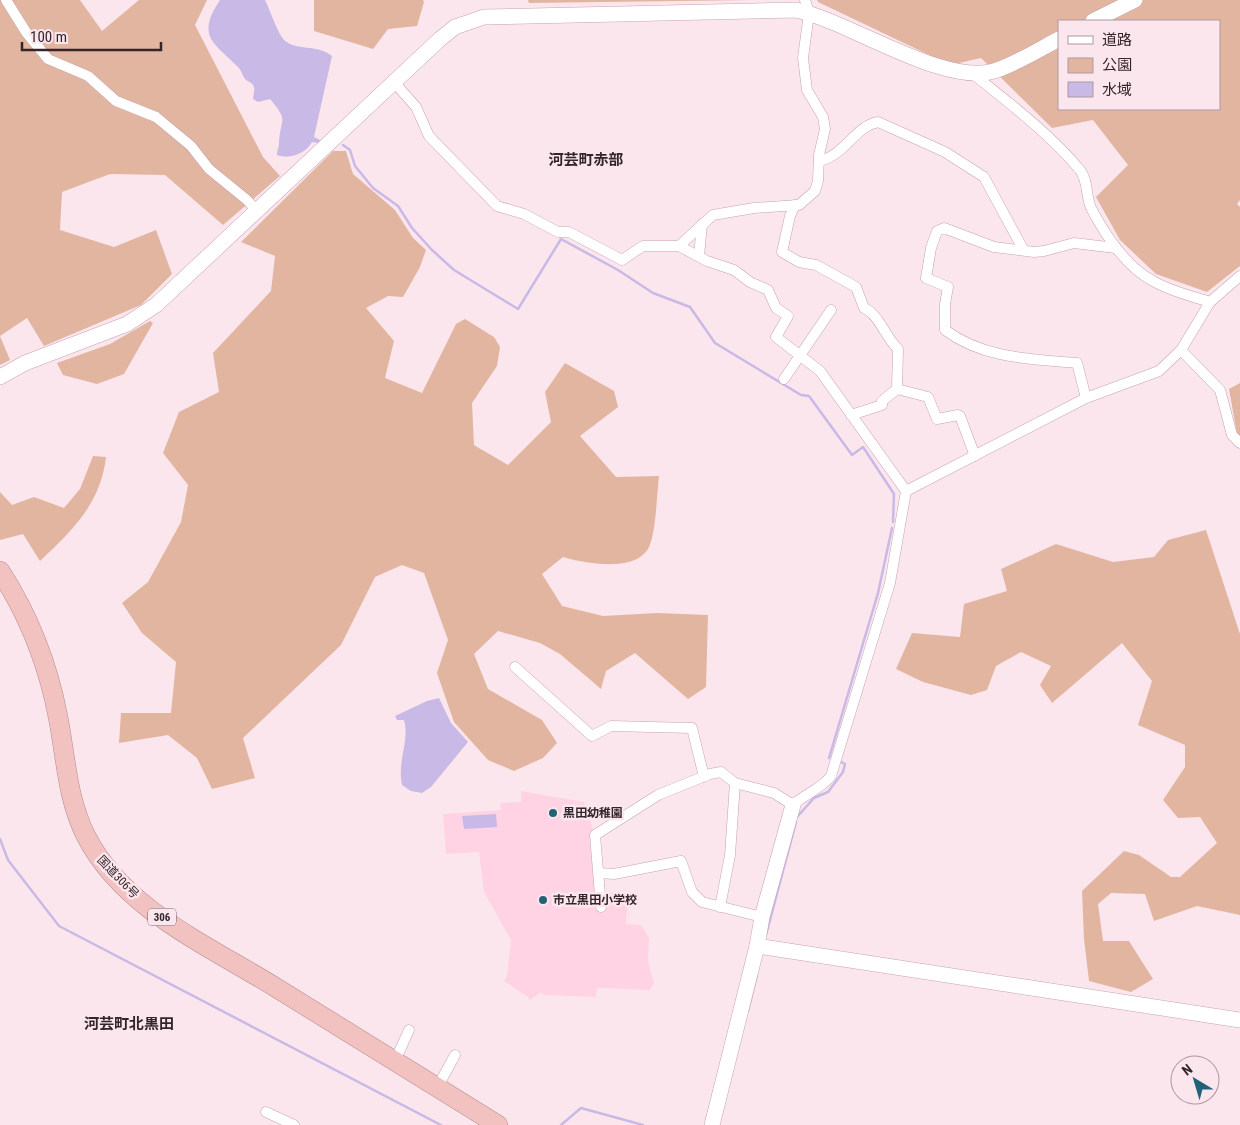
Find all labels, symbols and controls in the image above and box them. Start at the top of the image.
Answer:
scale bar [22,20,161,52]
legend [1058,20,1220,110]
text: 100 m [30,28,67,46]
text: 道路 [1102,31,1132,49]
text: 公園 [1102,56,1132,74]
text: 水域 [1102,81,1132,99]
district label: 河芸町赤部 [548,151,624,169]
place label: 黒田幼稚園 [563,806,623,820]
marker: 黒田幼稚園 [547,807,559,819]
street label: 国道306号 [94,853,142,901]
place label: 市立黒田小学校 [553,893,637,907]
marker: 市立黒田小学校 [537,894,549,906]
road number: 306 [148,909,176,926]
district label: 河芸町北黒田 [84,1015,174,1033]
north arrow [1170,1055,1220,1105]
text: N [1179,1061,1195,1079]

